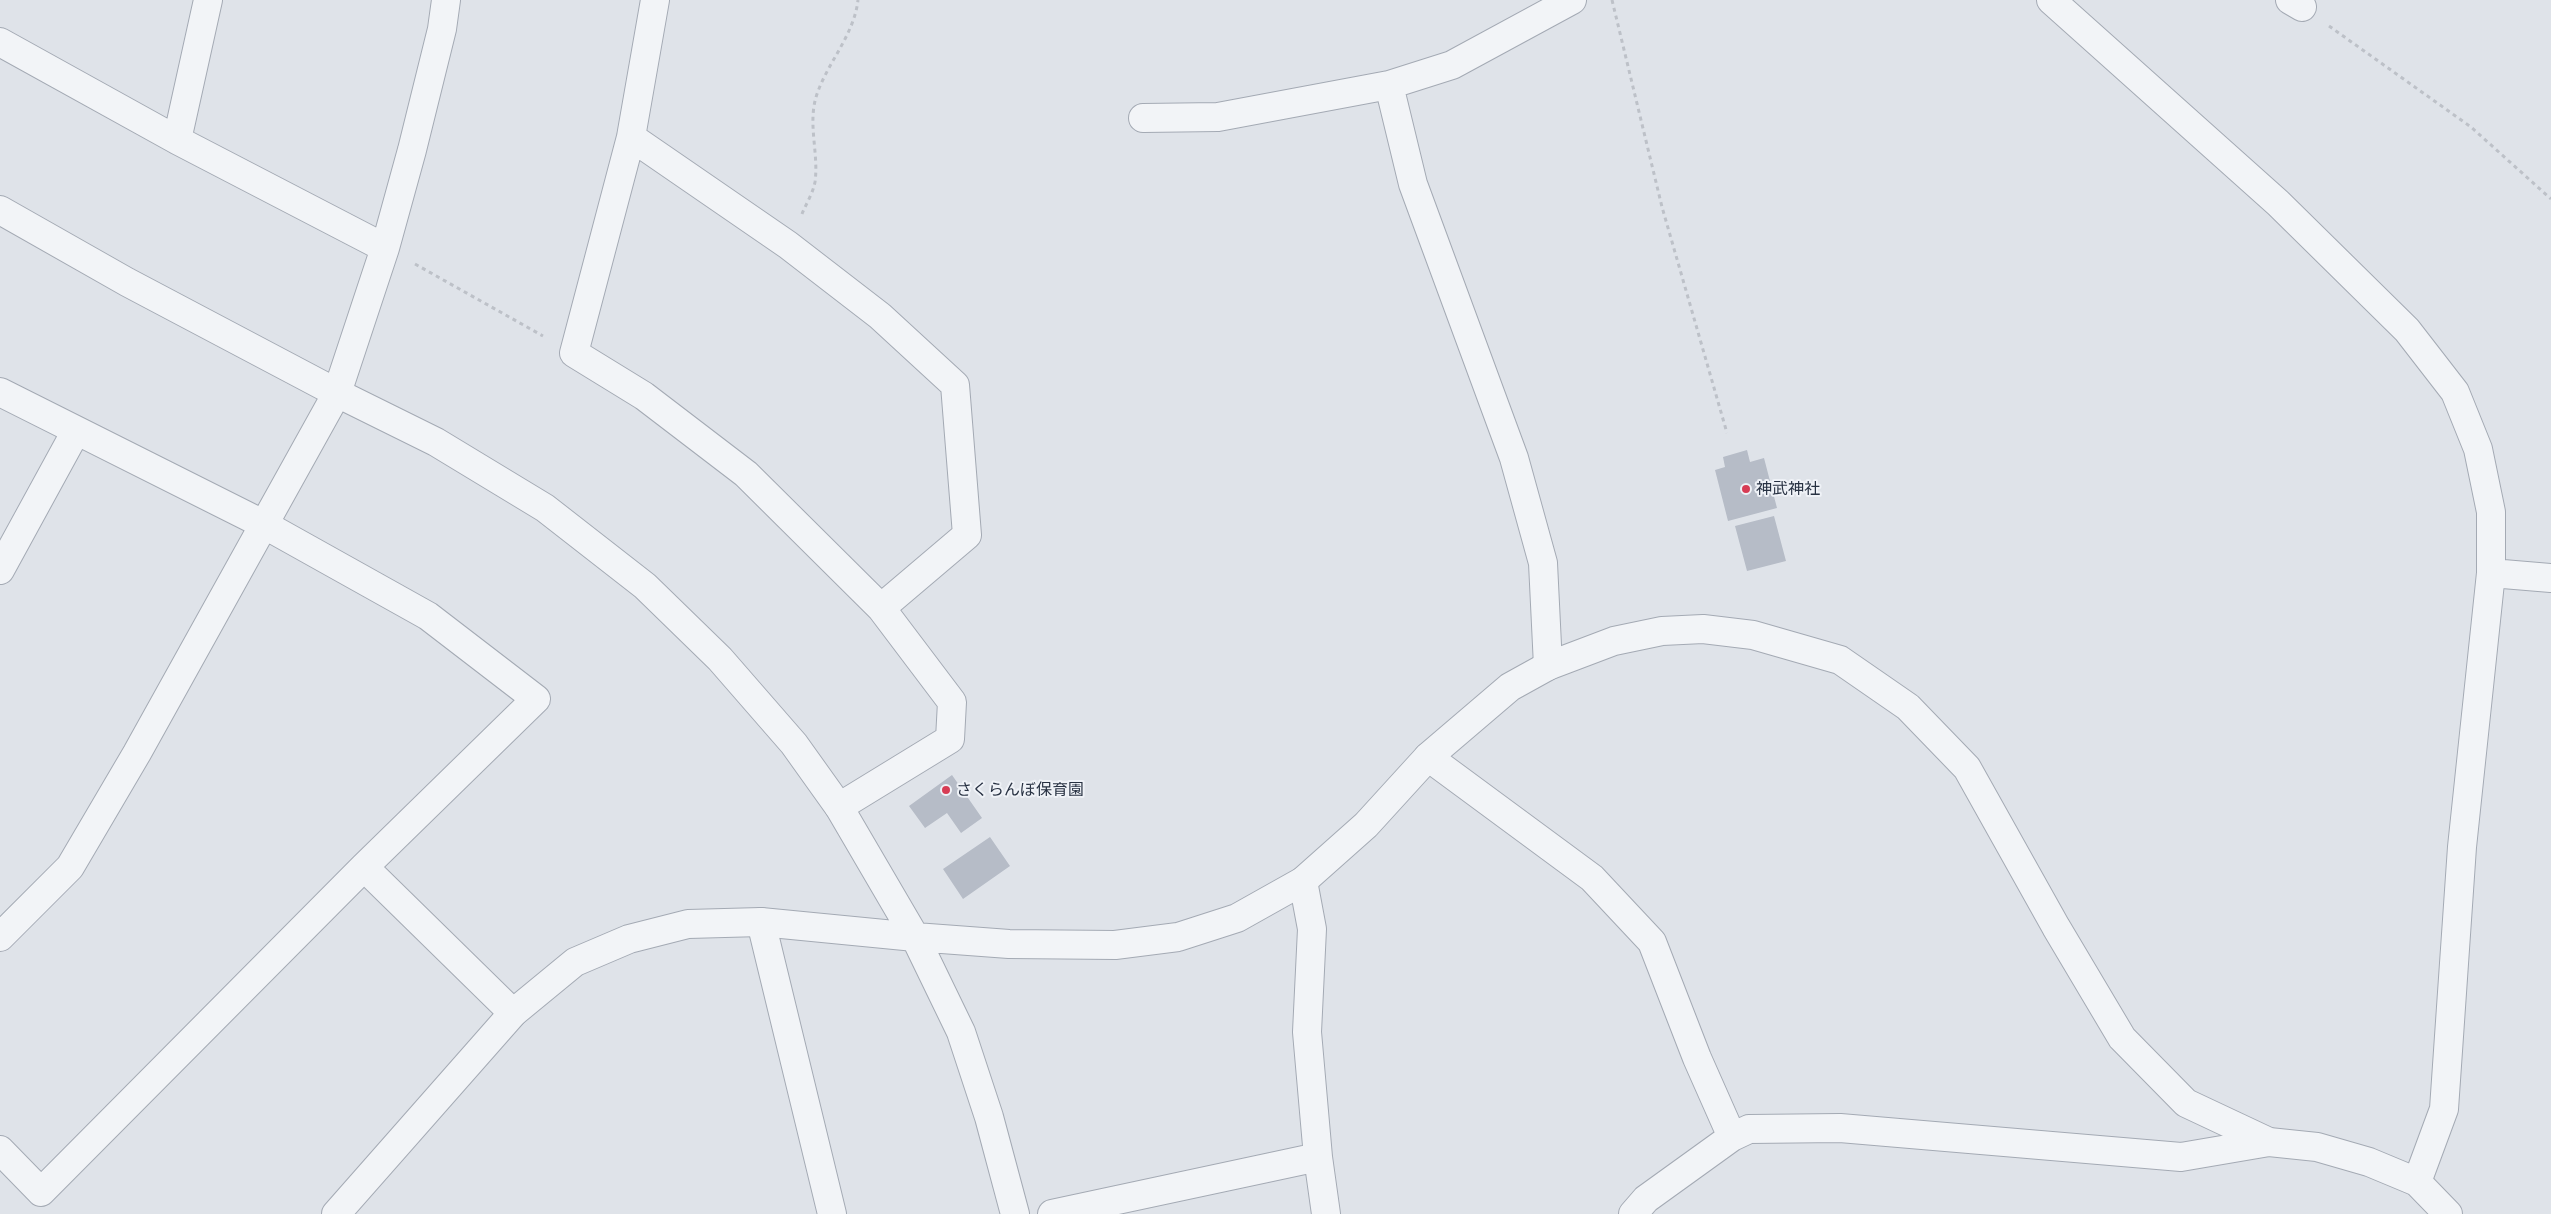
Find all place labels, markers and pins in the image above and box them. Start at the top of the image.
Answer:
place label: 神武神社 [1756,479,1820,499]
marker: 神武神社 [1740,483,1752,495]
place label: さくらんぼ保育園 [956,780,1084,800]
marker: さくらんぼ保育園 [940,784,952,796]

